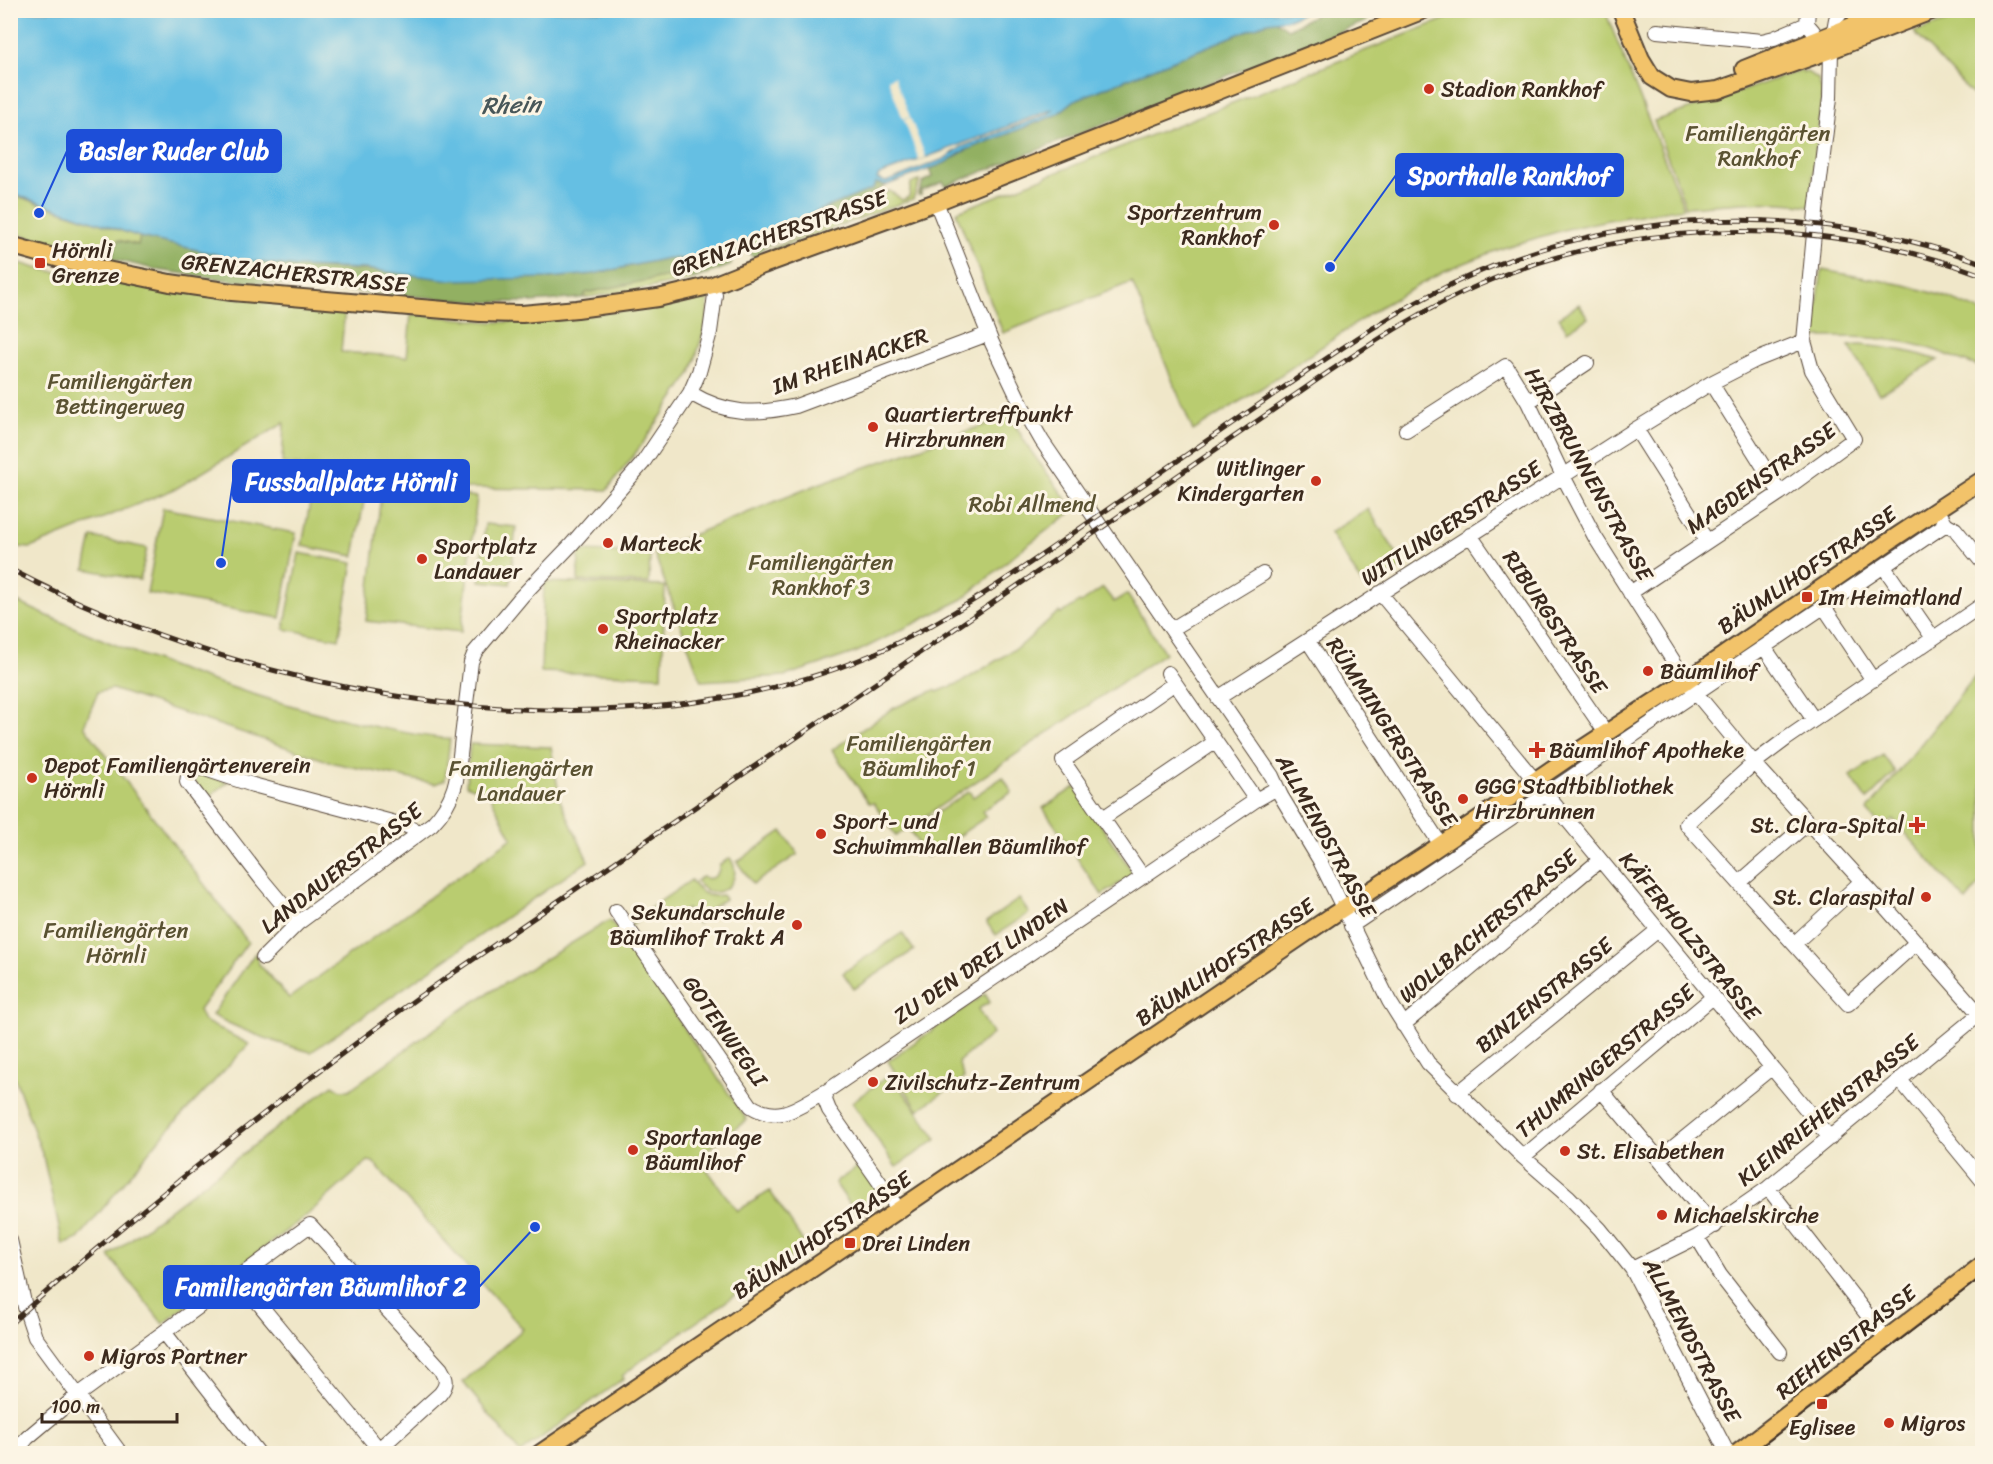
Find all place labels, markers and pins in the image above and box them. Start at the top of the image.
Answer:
place label: Stadion Rankhof [1441,70,1605,109]
marker: Stadion Rankhof [1422,82,1436,96]
callout: Basler Ruder Club [67,130,281,172]
callout: Sporthalle Rankhof [1396,154,1623,196]
place label: Sportzentrum Rankhof [1127,193,1265,257]
marker: Sportzentrum Rankhof [1267,218,1281,232]
place label: Hörnli Grenze [52,231,120,295]
marker: Hörnli Grenze [33,256,47,270]
place label: Quartiertreffpunkt Hirzbrunnen [885,395,1074,459]
marker: Quartiertreffpunkt Hirzbrunnen [866,420,880,434]
place label: Witlinger Kindergarten [1178,449,1306,513]
callout: Fussballplatz Hörnli [233,460,469,502]
marker: Witlinger Kindergarten [1309,474,1323,488]
place label: Marteck [620,524,702,563]
place label: Sportplatz Landauer [434,527,537,591]
marker: Marteck [601,536,615,550]
marker: Sportplatz Landauer [415,552,429,566]
place label: Im Heimatland [1818,578,1962,617]
marker: Im Heimatland [1800,590,1814,604]
place label: Sportplatz Rheinacker [615,597,725,661]
marker: Sportplatz Rheinacker [596,622,610,636]
place label: Bäumlihof [1660,652,1761,691]
marker: Bäumlihof [1641,664,1655,678]
place label: Bäumlihof Apotheke [1549,731,1744,770]
marker: Bäumlihof Apotheke [1530,743,1544,757]
place label: Depot Familiengärtenverein Hörnli [44,746,311,810]
place label: GGG Stadtbibliothek Hirzbrunnen [1475,767,1674,831]
marker: Depot Familiengärtenverein Hörnli [25,771,39,785]
marker: GGG Stadtbibliothek Hirzbrunnen [1456,792,1470,806]
place label: Sport- und Schwimmhallen Bäumlihof [833,802,1089,866]
place label: St. Clara-Spital [1751,806,1905,845]
marker: St. Clara-Spital [1908,816,1926,834]
marker: Sport- und Schwimmhallen Bäumlihof [814,827,828,841]
place label: St. Claraspital [1773,878,1915,917]
marker: St. Claraspital [1919,890,1933,904]
place label: Sekundarschule Bäumlihof Trakt A [609,893,785,957]
marker: Sekundarschule Bäumlihof Trakt A [790,918,804,932]
place label: Zivilschutz-Zentrum [885,1063,1080,1102]
marker: Zivilschutz-Zentrum [866,1075,880,1089]
place label: Sportanlage Bäumlihof [645,1118,762,1182]
place label: St. Elisabethen [1577,1132,1725,1171]
marker: Sportanlage Bäumlihof [626,1143,640,1157]
marker: St. Elisabethen [1558,1144,1572,1158]
place label: Michaelskirche [1674,1196,1819,1235]
marker: Michaelskirche [1655,1208,1669,1222]
place label: Drei Linden [862,1224,970,1263]
marker: Drei Linden [843,1236,857,1250]
callout: Familiengärten Bäumlihof 2 [164,1266,479,1308]
place label: Migros Partner [101,1337,248,1376]
marker: Migros Partner [82,1349,96,1363]
marker: Eglisee [1815,1397,1829,1411]
place label: Migros [1901,1404,1965,1443]
place label: Eglisee [1789,1408,1856,1447]
marker: Migros [1882,1416,1896,1430]

